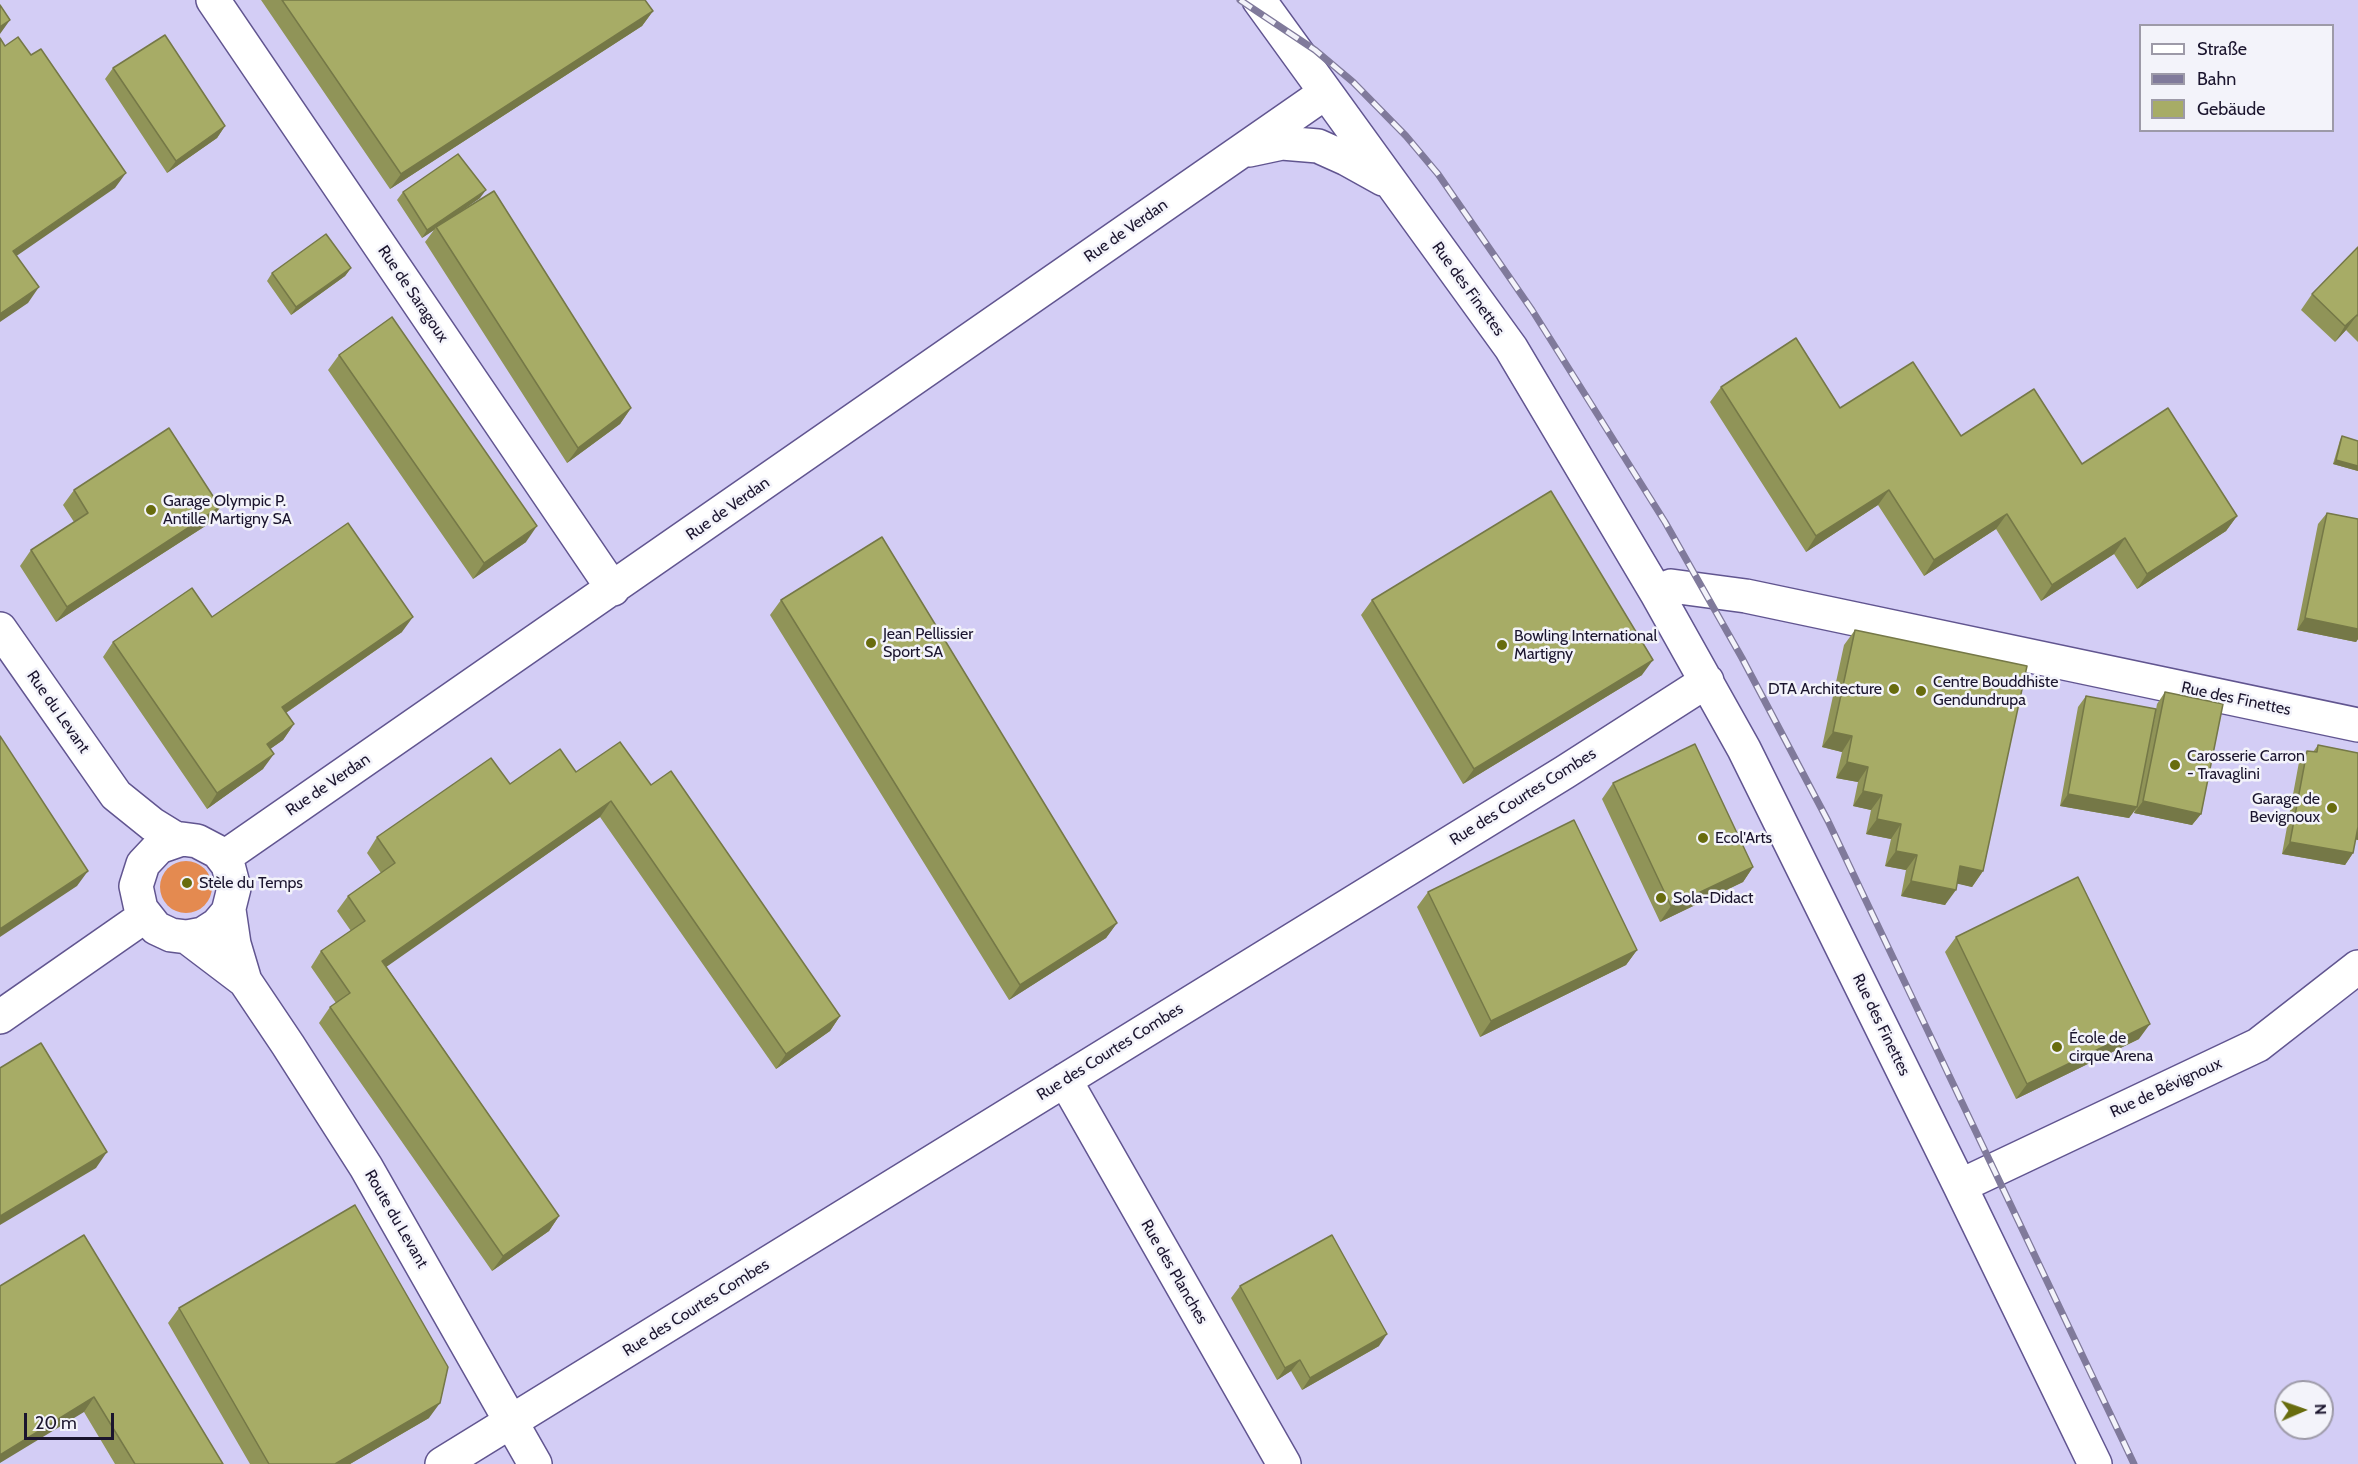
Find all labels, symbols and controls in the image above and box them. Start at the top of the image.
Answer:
legend [2139,24,2334,132]
text: Straße [2197,38,2247,60]
text: Bahn [2197,68,2236,90]
text: Gebäude [2197,98,2266,120]
street label: Rue de Verdan [1080,195,1172,267]
street label: Rue des Finettes [1428,238,1508,340]
street label: Rue de Saragoux [374,242,452,346]
street label: Rue de Verdan [682,473,774,545]
place label: Garage Olympic P. Antille Martigny SA [163,491,292,529]
marker: Garage Olympic P. Antille Martigny SA [144,503,158,517]
place label: Jean Pellissier Sport SA [883,624,973,662]
place label: Bowling International Martigny [1514,626,1657,664]
marker: Jean Pellissier Sport SA [864,636,878,650]
marker: Bowling International Martigny [1495,638,1509,652]
street label: Rue du Levant [23,667,93,757]
place label: Centre Bouddhiste Gendundrupa [1933,672,2058,710]
street label: Rue des Finettes [2180,678,2292,720]
place label: DTA Architecture [1768,679,1882,699]
marker: DTA Architecture [1887,682,1901,696]
marker: Centre Bouddhiste Gendundrupa [1914,684,1928,698]
street label: Rue des Courtes Combes [1446,744,1600,850]
place label: Carosserie Carron - Travaglini [2187,746,2305,784]
street label: Rue de Verdan [282,750,374,820]
marker: Carosserie Carron - Travaglini [2168,758,2182,772]
place label: Garage de Bevignoux [2249,789,2320,827]
marker: Garage de Bevignoux [2325,801,2339,815]
place label: Ecol'Arts [1715,828,1772,848]
marker: Ecol'Arts [1696,831,1710,845]
place label: Stèle du Temps [199,873,303,893]
marker: Stèle du Temps [180,876,194,890]
place label: Sola-Didact [1673,888,1754,908]
marker: Sola-Didact [1654,891,1668,905]
street label: Rue des Finettes [1848,971,1914,1079]
street label: Rue des Courtes Combes [1033,999,1187,1105]
place label: École de cirque Arena [2069,1028,2153,1066]
marker: École de cirque Arena [2050,1040,2064,1054]
street label: Rue de Bévignoux [2107,1054,2225,1122]
street label: Route du Levant [360,1166,432,1272]
street label: Rue des Planches [1136,1216,1212,1328]
street label: Rue des Courtes Combes [619,1255,773,1361]
north arrow [2274,1380,2334,1440]
scale bar [27,1401,117,1439]
text: N [2311,1403,2330,1415]
text: 20 m [35,1412,77,1434]

